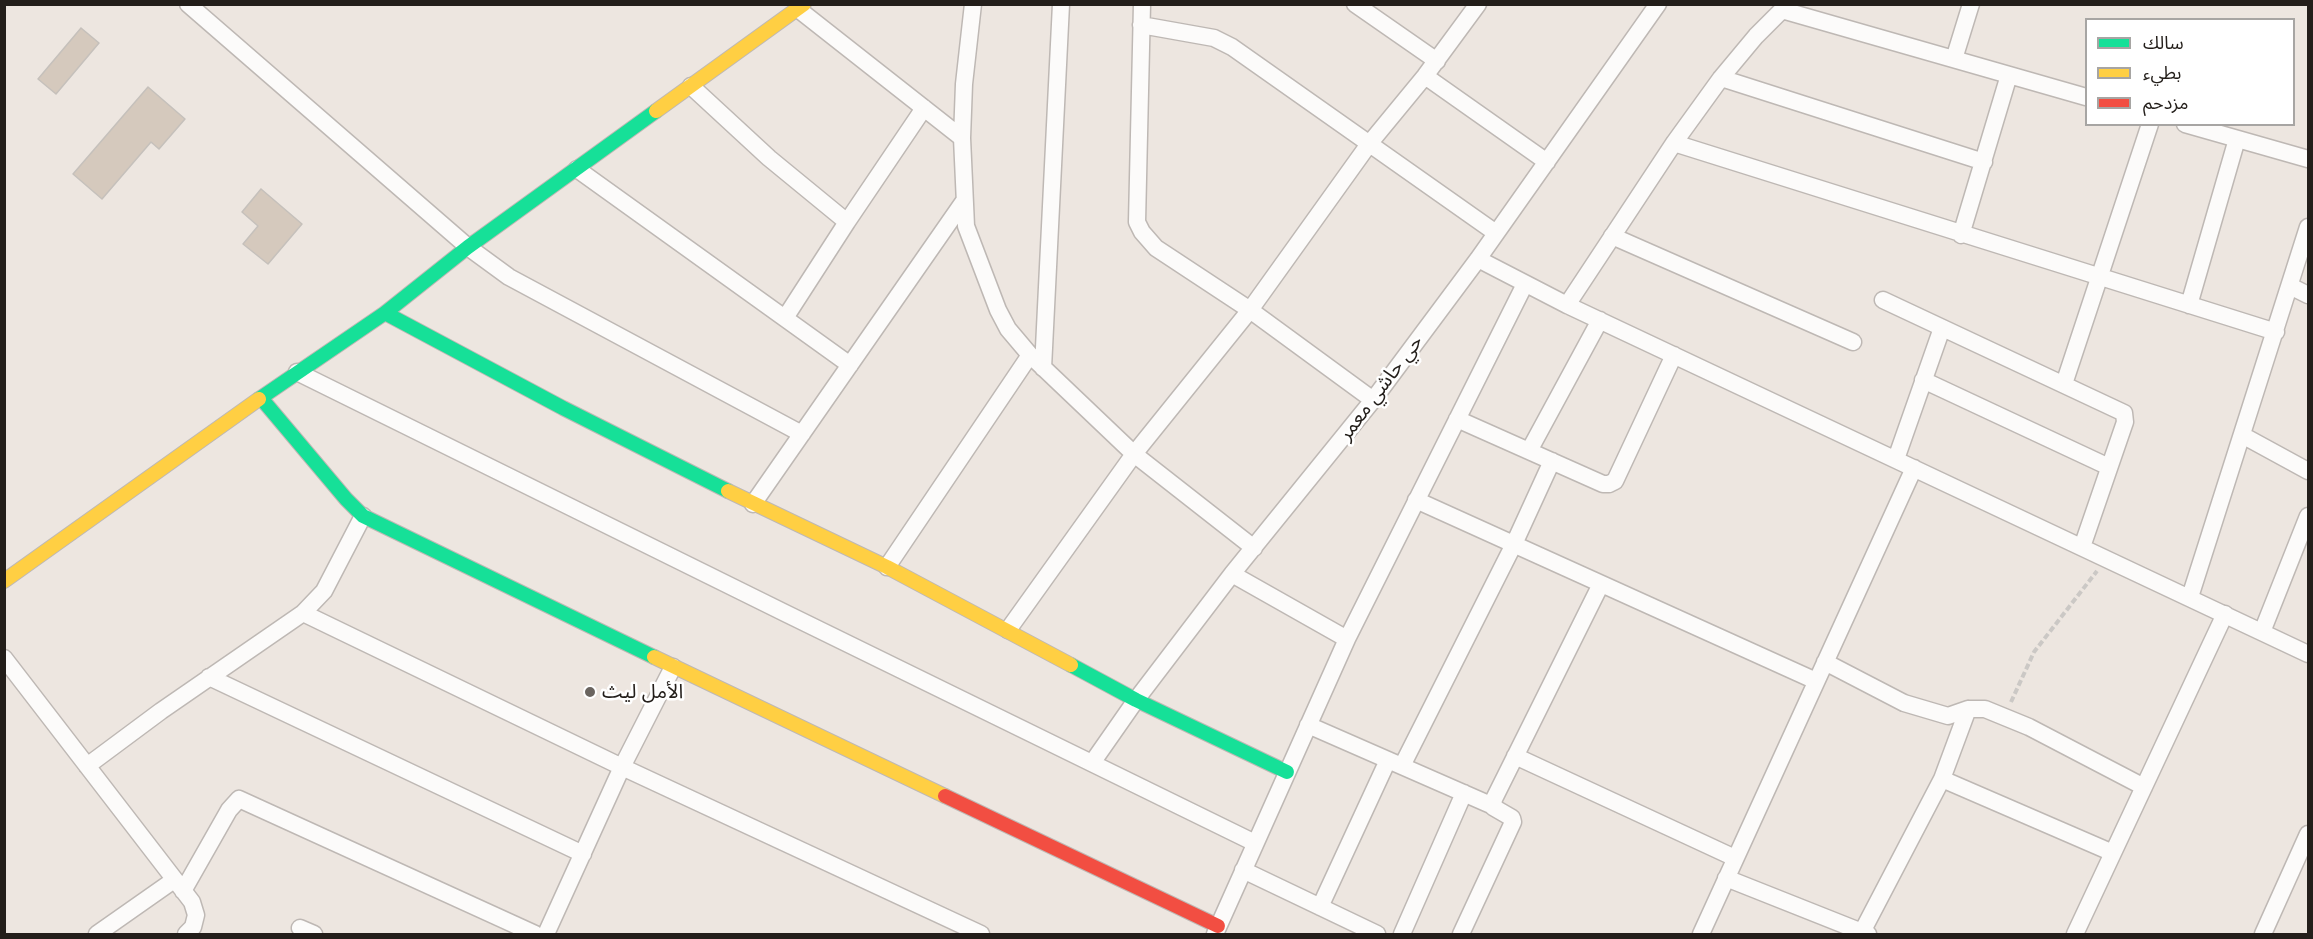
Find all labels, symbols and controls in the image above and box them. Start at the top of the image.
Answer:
legend [2085,18,2295,126]
text: سالك [2143,32,2184,54]
text: بطيء [2143,62,2181,84]
text: مزدحم [2143,92,2188,114]
street label: حي حاشي معمر [1334,331,1428,445]
place label: الأمل ليث [602,680,683,704]
marker: الأمل ليث [583,685,597,699]

